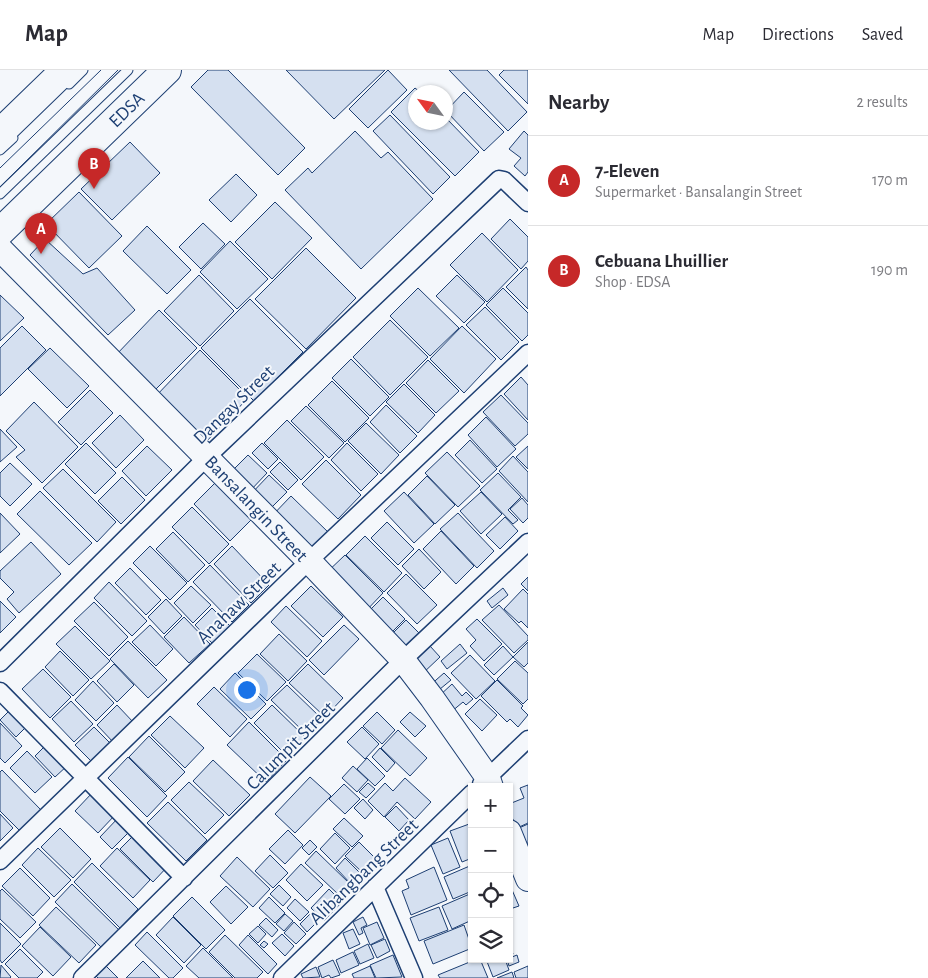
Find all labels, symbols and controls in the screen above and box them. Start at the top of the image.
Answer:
text: Map [25,22,68,46]
text: Map [703,26,734,44]
text: Directions [762,26,834,44]
text: Saved [862,26,903,44]
north arrow [408,85,453,130]
street label: EDSA [106,89,149,131]
text: Nearby [548,92,609,113]
text: 2 results [856,94,908,110]
pin: B [78,148,110,189]
text: 7-Eleven [595,162,659,181]
text: A [559,172,569,188]
text: 170 m [872,172,908,188]
text: Supermarket · Bansalangin Street [595,184,802,200]
pin: A [25,213,57,254]
text: Cebuana Lhuillier [595,252,728,271]
text: B [559,262,569,278]
text: 190 m [871,262,908,278]
text: Shop · EDSA [595,274,671,290]
street label: Dangay Street [190,362,278,448]
street label: Bansalangin Street [201,452,311,566]
street label: Anahaw Street [193,559,285,648]
your location [234,677,260,703]
street label: Calumpit Street [243,698,339,794]
map controls [468,783,513,963]
button: + [468,783,513,828]
street label: Alibangbang Street [306,816,422,929]
button: − [468,828,513,873]
button: locate [468,873,513,918]
button: layers [468,918,513,963]

